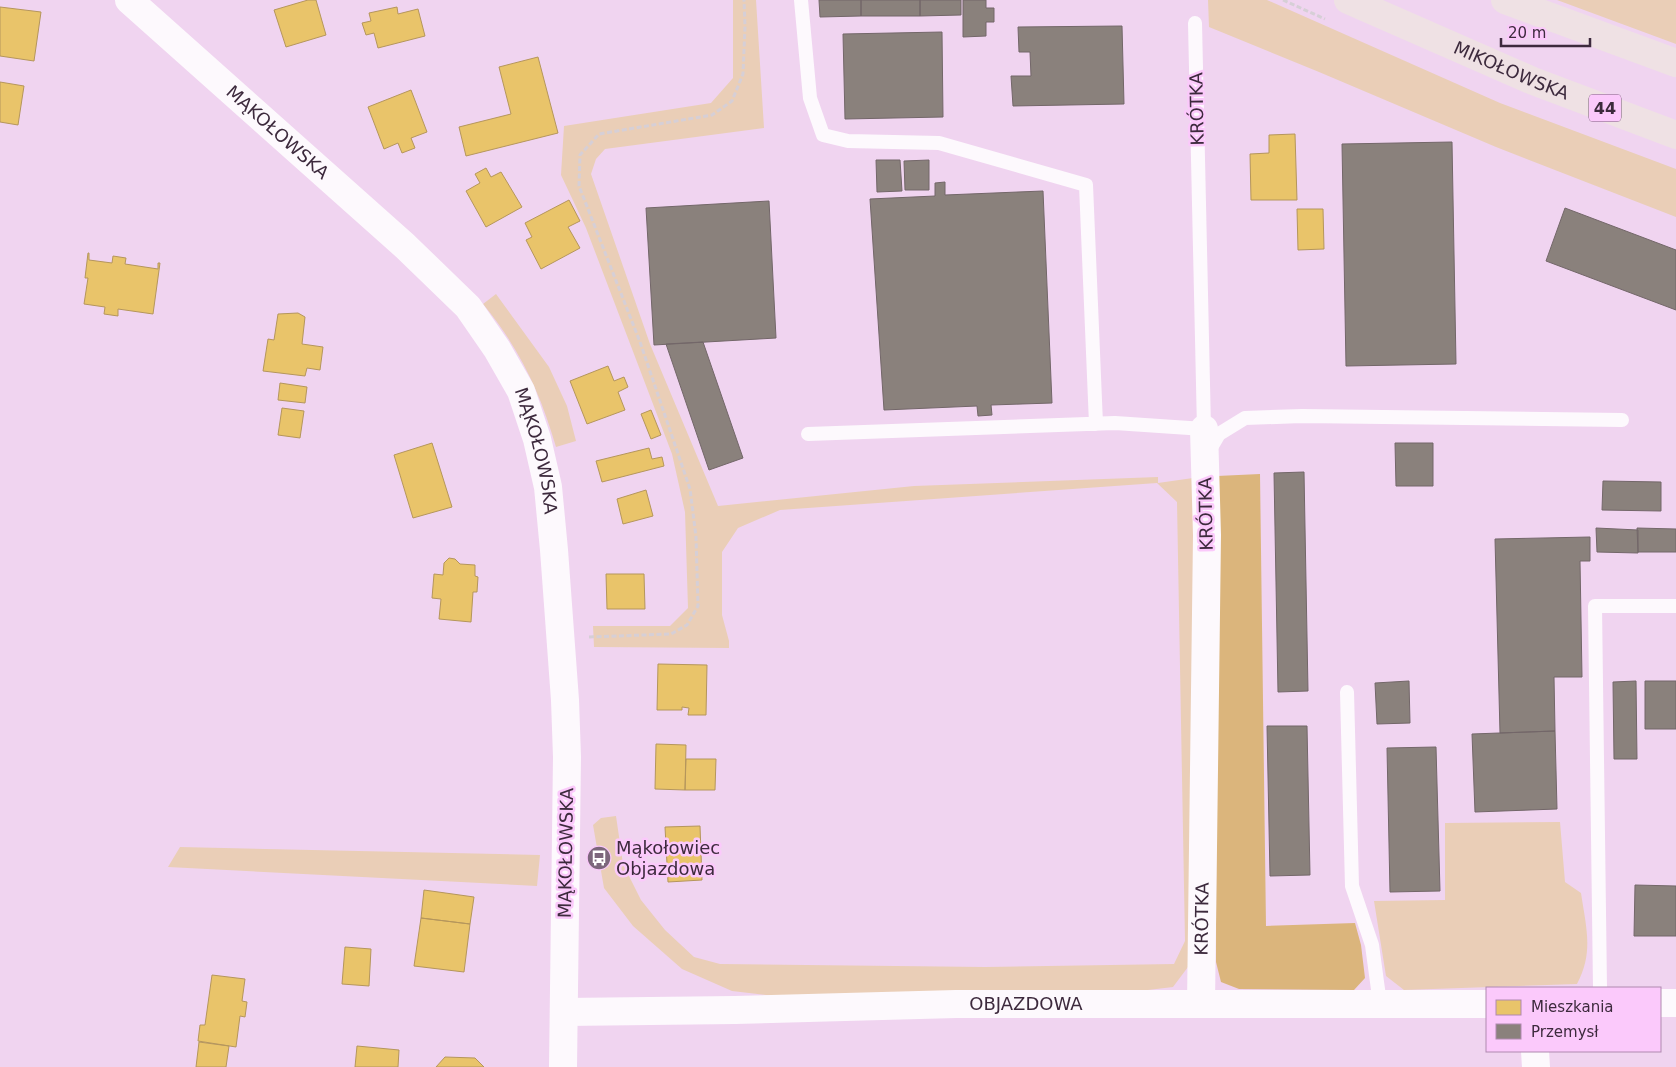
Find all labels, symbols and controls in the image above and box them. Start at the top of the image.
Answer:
scale bar [1501,15,1590,47]
text: 20 m [1508,24,1546,42]
street label: MIKOŁOWSKA [1451,37,1573,104]
street label: KRÓTKA [1185,72,1208,146]
street label: MĄKOŁOWSKA [222,81,334,184]
road number: 44 [1589,95,1621,122]
street label: MĄKOŁOWSKA [511,385,562,516]
street label: KRÓTKA [1194,477,1217,551]
street label: MĄKOŁOWSKA [554,787,577,918]
place label: Mąkołowiec Objazdowa [616,837,720,879]
bus stop icon: Mąkołowiec Objazdowa [586,845,612,871]
street label: KRÓTKA [1191,882,1213,956]
legend [1486,987,1661,1052]
street label: OBJAZDOWA [969,993,1083,1014]
text: Mieszkania [1531,998,1614,1016]
text: Przemysł [1531,1023,1599,1041]

